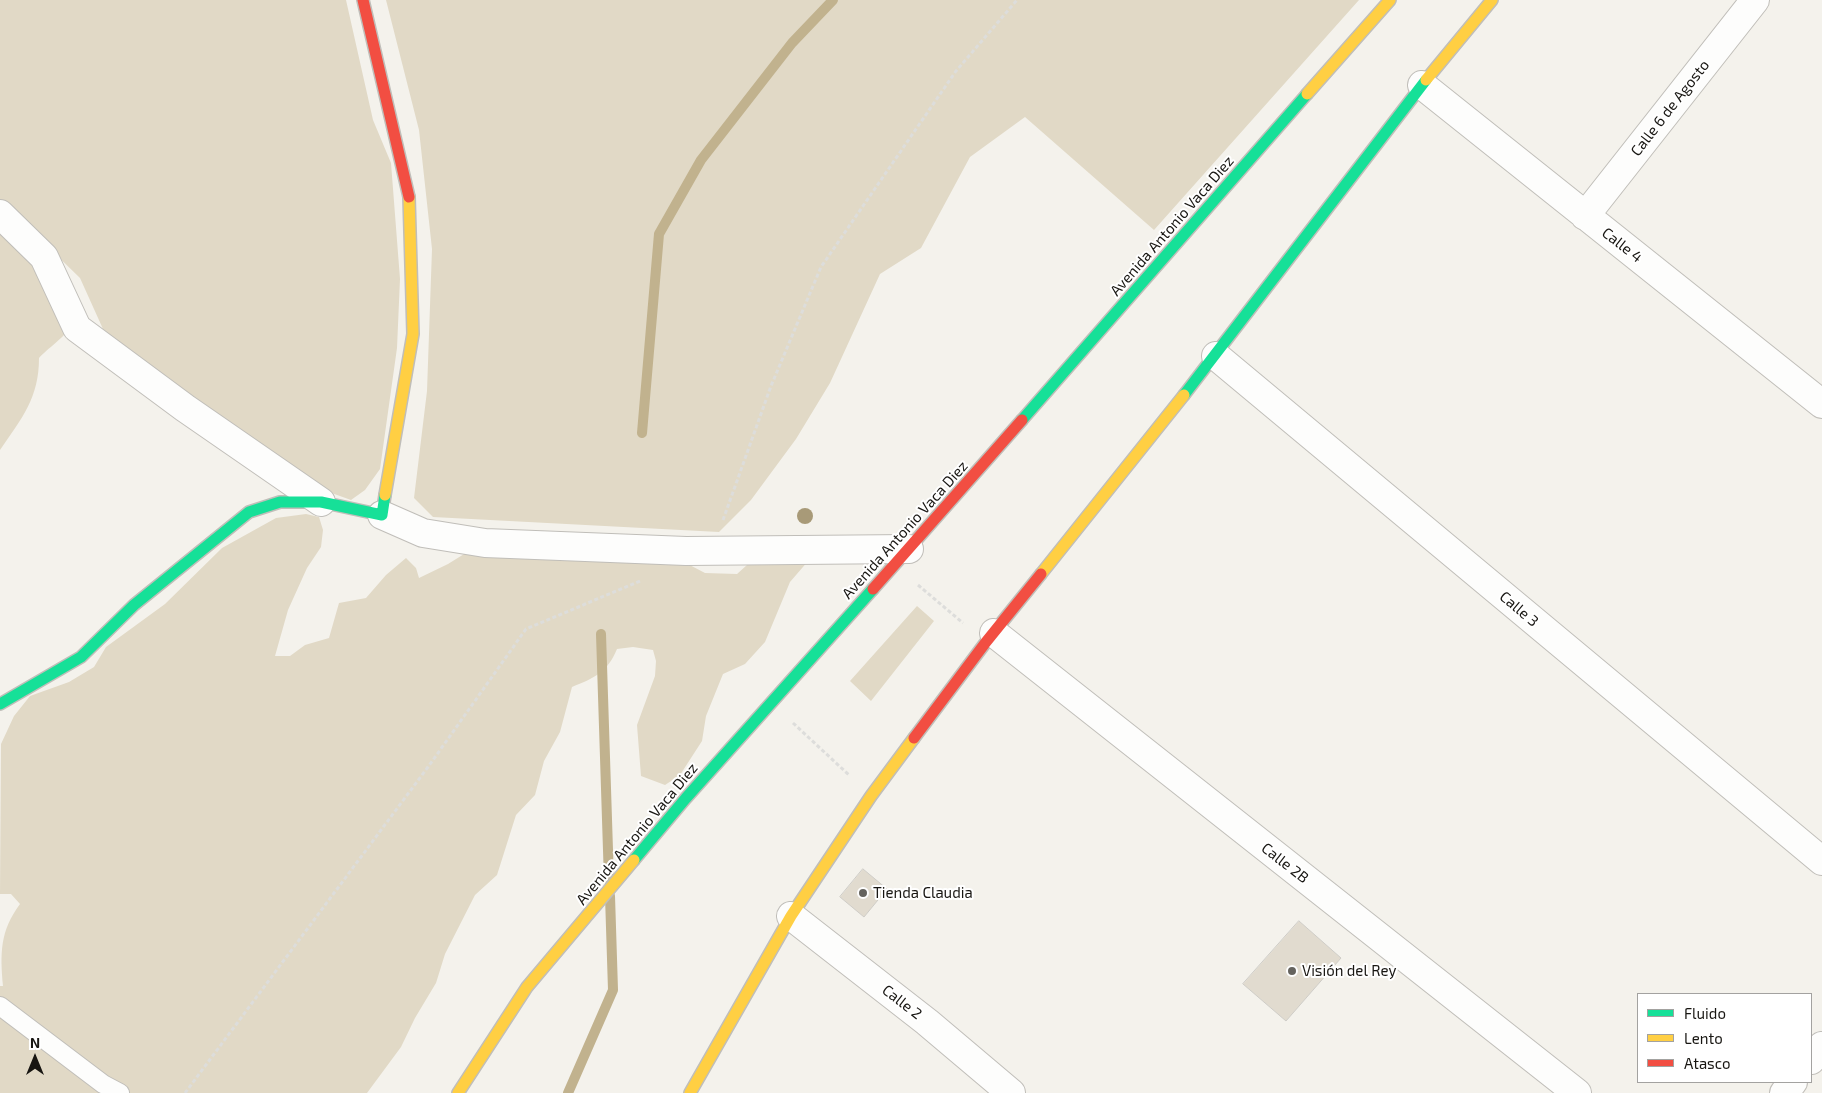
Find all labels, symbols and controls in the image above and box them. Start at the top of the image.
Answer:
street label: Calle 6 de Agosto [1627,56,1713,160]
street label: Avenida Antonio Vaca Diez [1106,152,1238,300]
street label: Calle 4 [1598,224,1646,266]
street label: Avenida Antonio Vaca Diez [838,457,972,603]
street label: Calle 3 [1496,588,1542,630]
street label: Avenida Antonio Vaca Diez [572,760,702,908]
street label: Calle 2B [1258,839,1312,887]
place label: Tienda Claudia [873,884,973,902]
marker: Tienda Claudia [857,887,869,899]
place label: Visión del Rey [1302,962,1396,980]
marker: Visión del Rey [1286,965,1298,977]
street label: Calle 2 [879,981,925,1023]
legend [1637,993,1812,1083]
text: Fluido [1684,1004,1726,1022]
text: Lento [1684,1029,1723,1047]
north arrow [10,1033,60,1083]
text: N [30,1034,40,1051]
text: Atasco [1684,1054,1730,1072]

